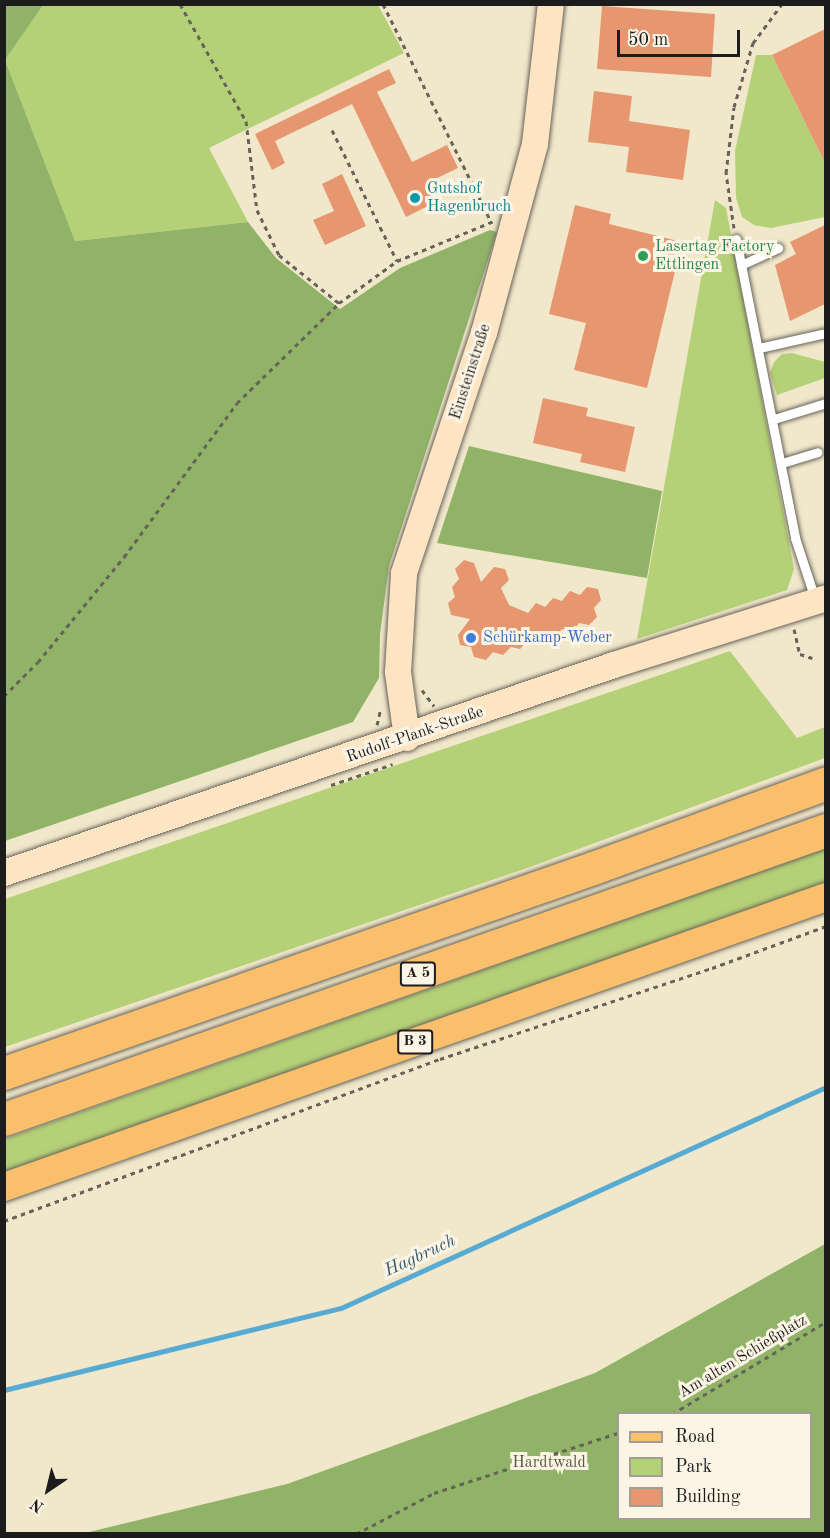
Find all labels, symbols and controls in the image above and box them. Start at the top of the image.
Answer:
scale bar [620,18,743,56]
text: 50 m [628,31,668,49]
place label: Gutshof Hagenbruch [427,179,511,217]
marker: Gutshof Hagenbruch [408,191,422,205]
place label: Lasertag Factory Ettlingen [655,237,774,275]
marker: Lasertag Factory Ettlingen [636,249,650,263]
street label: Einsteinstraße [446,322,496,422]
place label: Schürkamp-Weber [483,628,612,648]
marker: Schürkamp-Weber [464,631,478,645]
street label: Rudolf-Plank-Straße [344,703,486,767]
road number: A 5 [398,962,438,986]
road number: B 3 [397,1030,433,1054]
water label: Hagbruch [381,1230,459,1282]
street label: Am alten Schießplatz [675,1311,811,1403]
legend [617,1412,812,1520]
text: Road [675,1428,715,1446]
park label: Hardtwald [512,1453,586,1473]
text: Park [675,1458,712,1476]
north arrow [18,1460,78,1520]
text: Building [675,1488,740,1506]
text: N [28,1495,47,1515]

